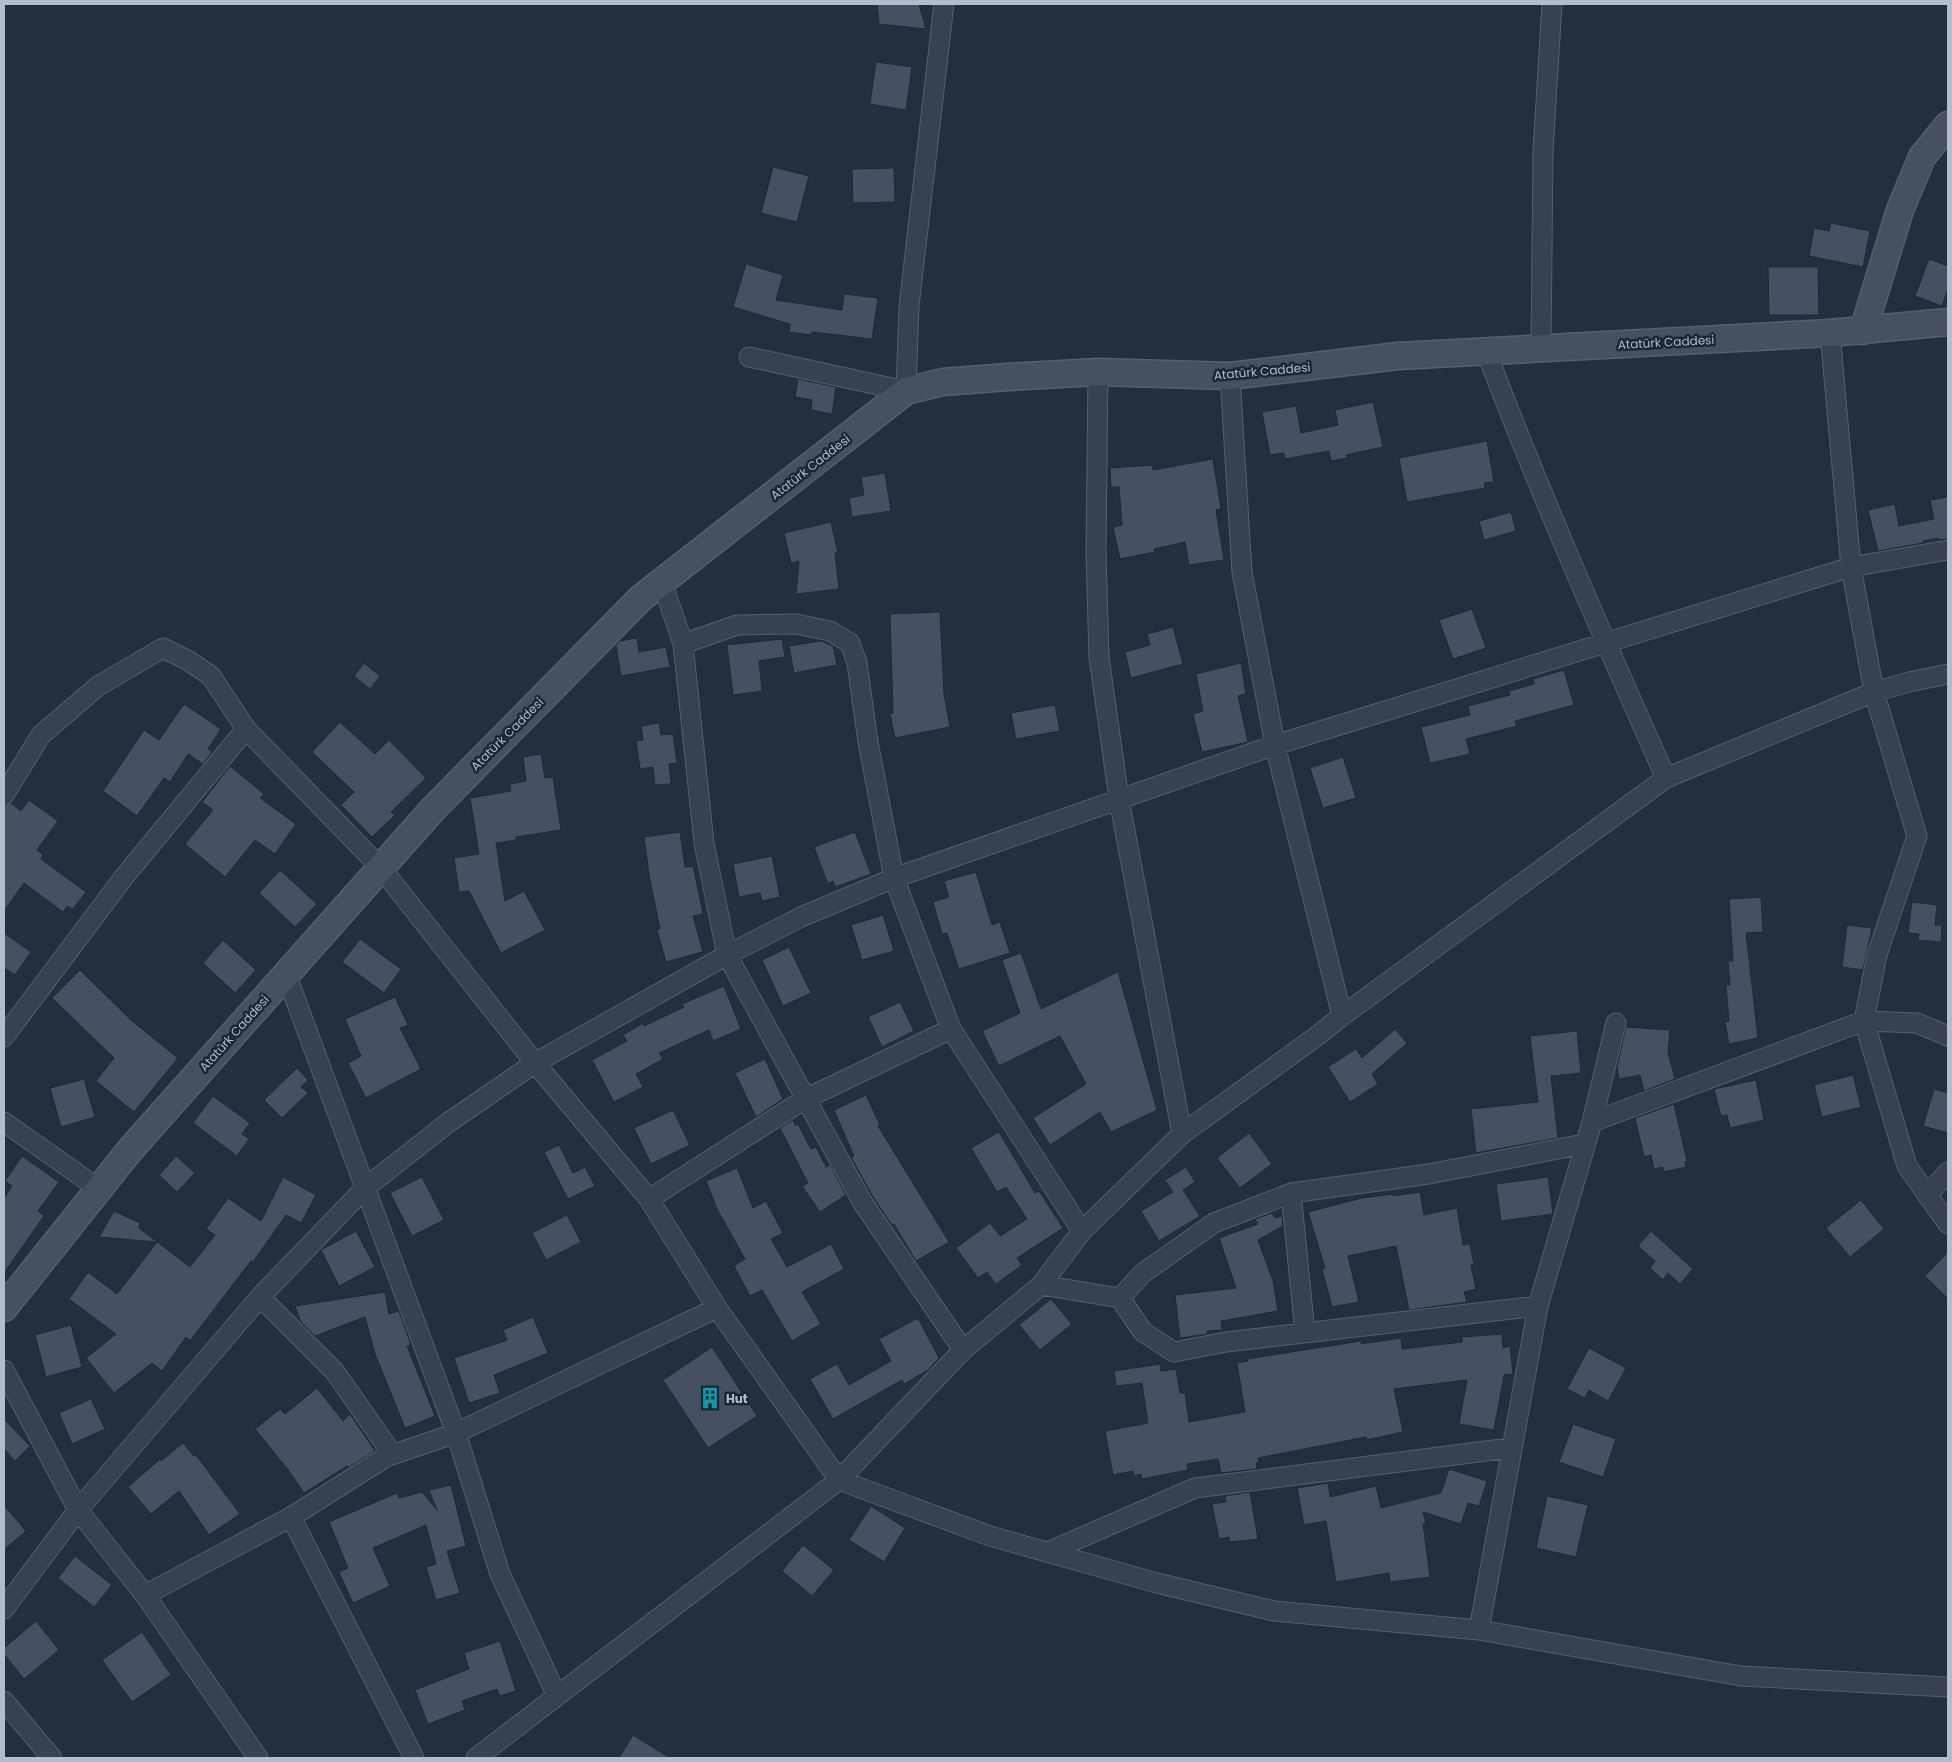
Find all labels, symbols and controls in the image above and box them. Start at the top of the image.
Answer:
street label: Atatürk Caddesi [1617,331,1715,353]
street label: Atatürk Caddesi [1213,358,1311,384]
street label: Atatürk Caddesi [767,430,853,503]
street label: Atatürk Caddesi [467,694,547,774]
street label: Atatürk Caddesi [195,991,273,1075]
building icon: Hut [697,1385,723,1411]
place label: Hut [726,1390,748,1407]

